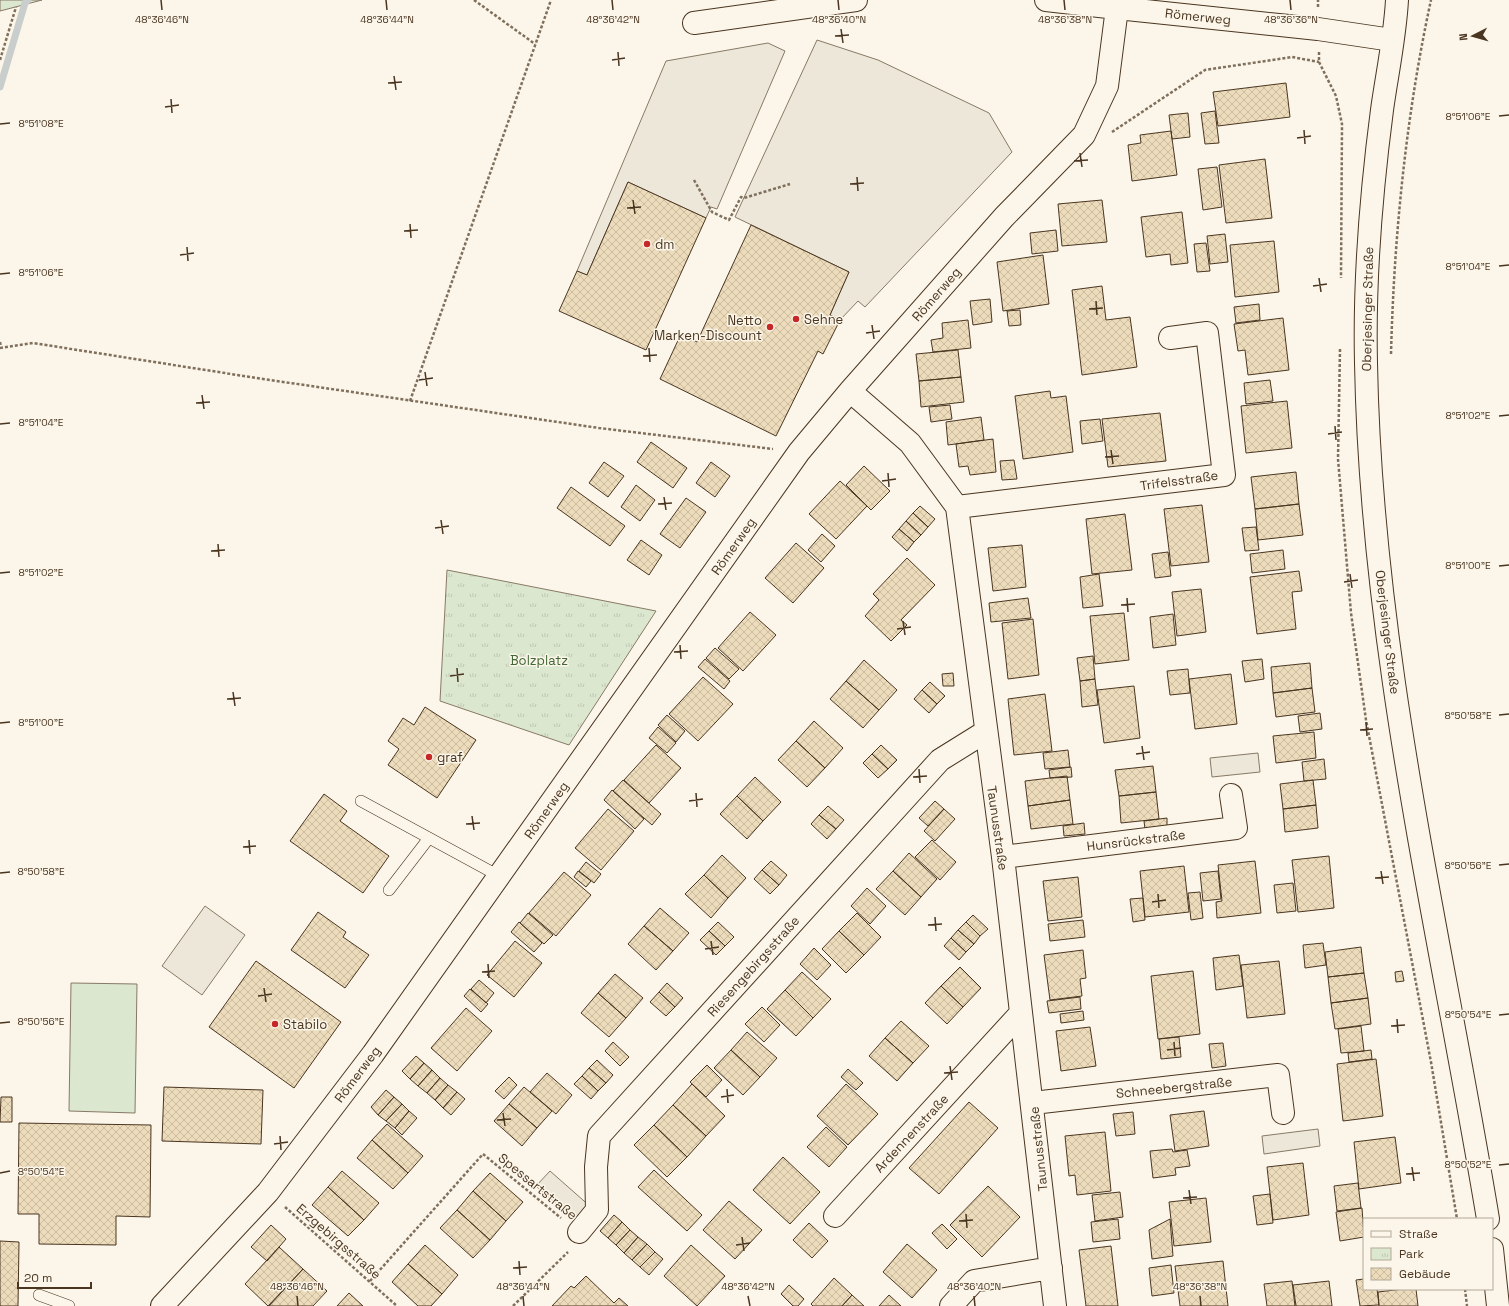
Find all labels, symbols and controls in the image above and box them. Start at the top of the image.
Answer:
street label: Römerweg [1164,5,1232,28]
text: 48°36'46"N [135,13,189,26]
text: 48°36'44"N [360,13,414,26]
text: 48°36'42"N [586,13,640,26]
text: 48°36'40"N [812,13,866,26]
text: 48°36'38"N [1038,13,1092,26]
text: 48°36'36"N [1264,13,1318,26]
north arrow [1453,16,1493,56]
text: N [1456,33,1470,41]
text: 8°51'06"E [1446,110,1491,123]
text: 8°51'08"E [18,117,64,130]
place label: dm [655,236,675,253]
marker: dm [642,239,652,249]
street label: Oberjesinger Straße [1358,246,1377,372]
text: 8°51'04"E [1446,260,1491,273]
street label: Römerweg [908,264,965,325]
text: 8°51'06"E [19,266,64,279]
place label: Sehne [804,311,843,328]
place label: Netto Marken-Discount [654,312,762,344]
marker: Sehne [791,314,801,324]
marker: Netto Marken-Discount [765,322,775,332]
text: 8°51'02"E [1446,409,1491,422]
text: 8°51'04"E [19,416,64,429]
street label: Trifelsstraße [1139,467,1219,494]
street label: Römerweg [707,514,759,578]
text: 8°51'00"E [1445,559,1491,572]
text: 8°51'02"E [19,566,64,579]
street label: Oberjesinger Straße [1371,569,1404,695]
park label: Bolzplatz [510,652,568,669]
text: 8°50'58"E [1444,709,1492,722]
text: 8°51'00"E [18,716,64,729]
place label: graf [437,749,463,766]
marker: graf [424,752,434,762]
street label: Römerweg [520,778,572,842]
street label: Taunusstraße [983,785,1012,871]
street label: Hunsrückstraße [1086,826,1186,855]
text: 8°50'56"E [1445,859,1492,872]
text: 8°50'58"E [17,865,65,878]
street label: Riesengebirgsstraße [704,912,803,1020]
text: 8°50'54"E [1445,1008,1492,1021]
text: 8°50'56"E [18,1015,65,1028]
place label: Stabilo [283,1016,327,1033]
marker: Stabilo [270,1019,280,1029]
street label: Römerweg [331,1043,384,1106]
street label: Schneebergstraße [1115,1073,1233,1102]
street label: Ardennenstraße [871,1091,952,1176]
street label: Taunusstraße [1026,1106,1051,1192]
street label: Spessartstraße [495,1149,581,1223]
text: 8°50'52"E [1445,1158,1492,1171]
text: 8°50'54"E [18,1165,65,1178]
street label: Erzgebirgsstraße [293,1200,385,1283]
legend [1363,1218,1493,1290]
text: Straße [1399,1226,1438,1242]
text: Park [1399,1246,1424,1262]
scale bar [18,1264,91,1290]
text: Gebäude [1399,1266,1451,1282]
text: 20 m [24,1270,52,1286]
text: 48°36'46"N [270,1280,324,1293]
text: 48°36'44"N [496,1280,550,1293]
text: 48°36'42"N [721,1280,775,1293]
text: 48°36'40"N [947,1280,1001,1293]
text: 48°36'38"N [1173,1280,1227,1293]

